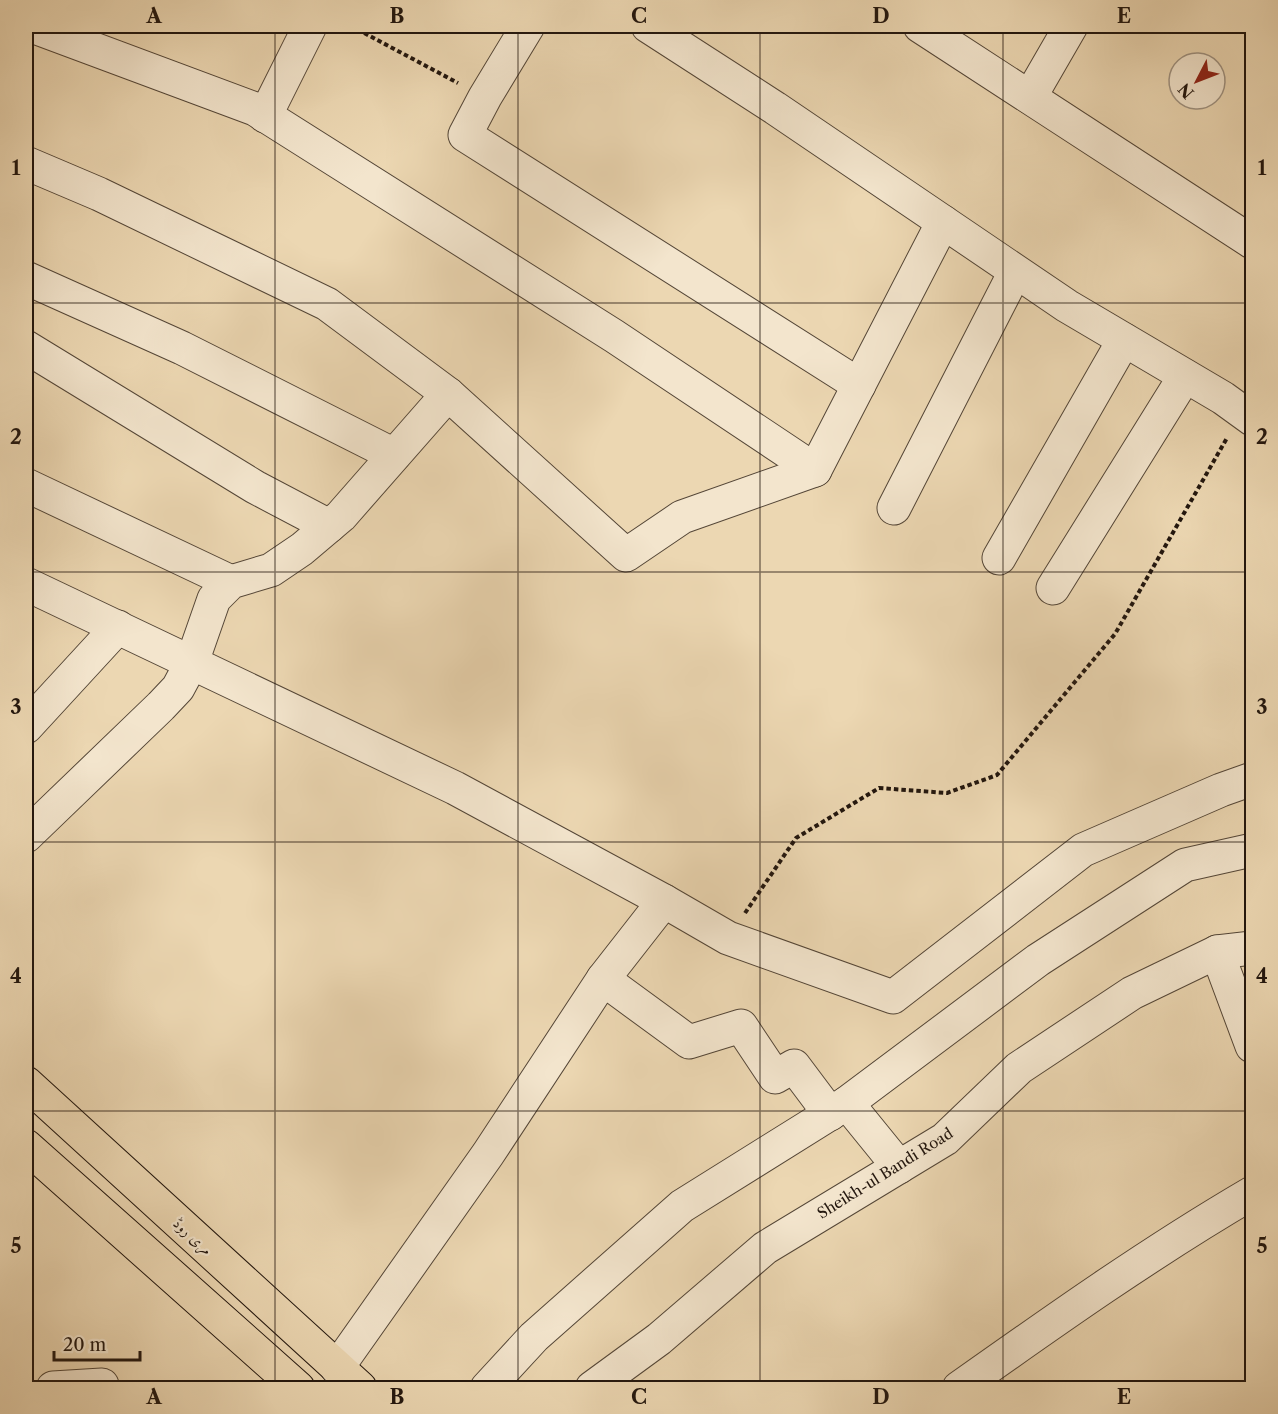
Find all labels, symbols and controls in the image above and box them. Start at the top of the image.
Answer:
text: A [145,4,162,28]
text: B [390,4,405,28]
text: C [631,4,647,28]
text: D [872,4,890,28]
text: E [1117,4,1131,28]
north arrow [1167,51,1227,111]
text: N [1174,79,1198,103]
text: 1 [12,156,21,180]
text: 1 [1258,156,1267,180]
text: 2 [10,425,22,449]
text: 2 [1256,425,1268,449]
text: 3 [10,695,22,719]
text: 3 [1256,695,1268,719]
text: 4 [10,964,22,988]
text: 4 [1256,964,1268,988]
street label: Sheikh-ul Bandi Road [814,1123,956,1223]
street label: مری روڈ [168,1213,217,1260]
text: 5 [10,1234,22,1258]
text: 5 [1256,1234,1268,1258]
scale bar [54,1324,140,1362]
text: 20 m [63,1334,107,1356]
text: A [145,1385,162,1409]
text: B [390,1385,405,1409]
text: C [631,1385,647,1409]
text: D [872,1385,890,1409]
text: E [1117,1385,1131,1409]

